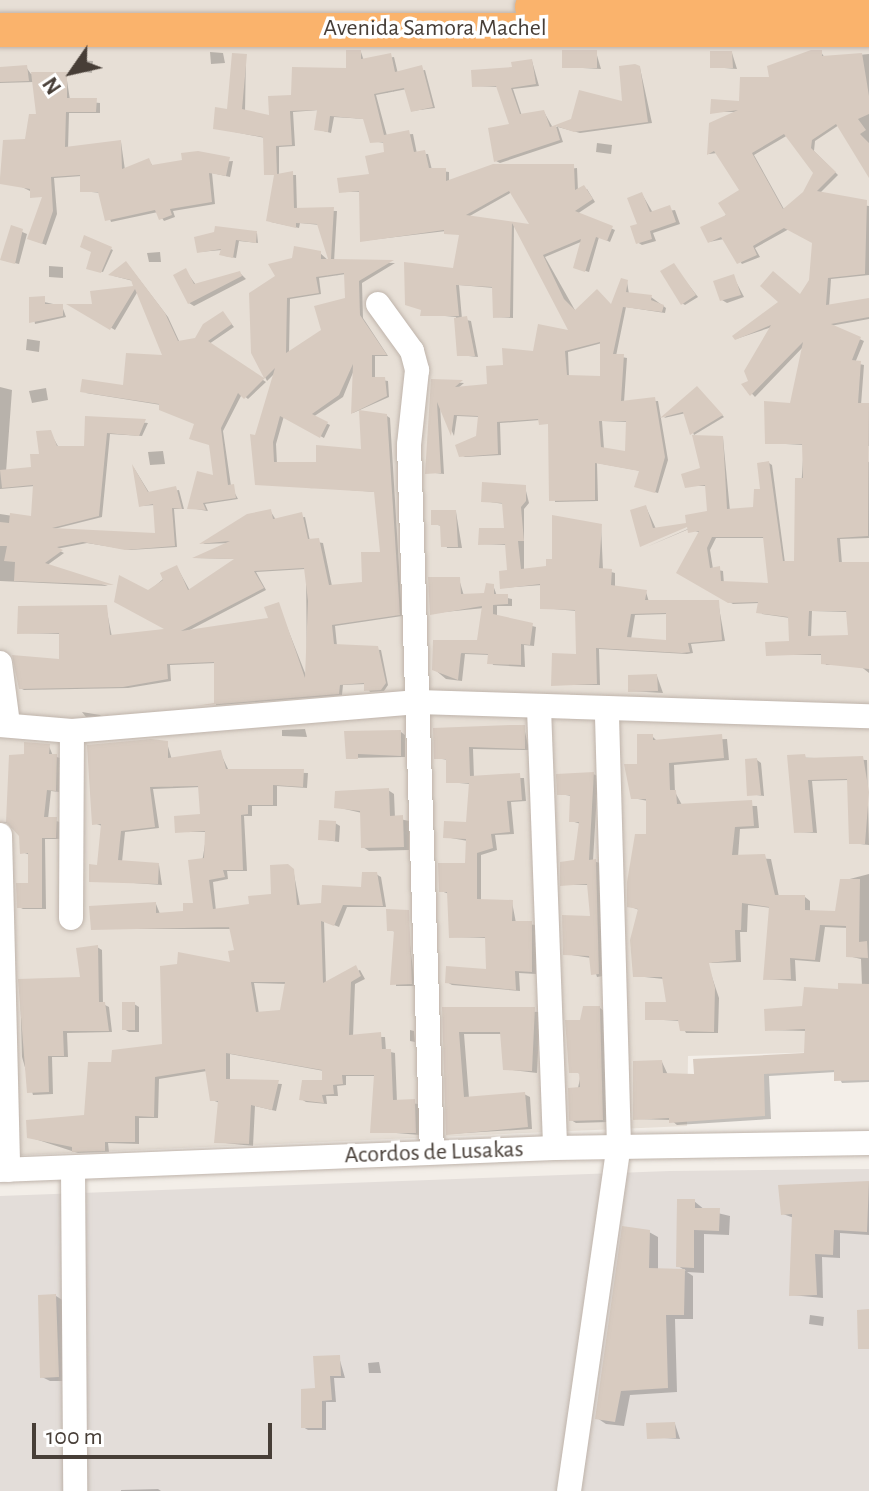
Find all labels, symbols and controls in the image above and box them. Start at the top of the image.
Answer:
street label: Avenida Samora Machel [323,15,547,43]
north arrow [32,32,112,112]
text: N [39,73,66,98]
street label: Acordos de Lusakas [344,1135,524,1171]
scale bar [36,1407,276,1457]
text: 100 m [46,1425,103,1449]

